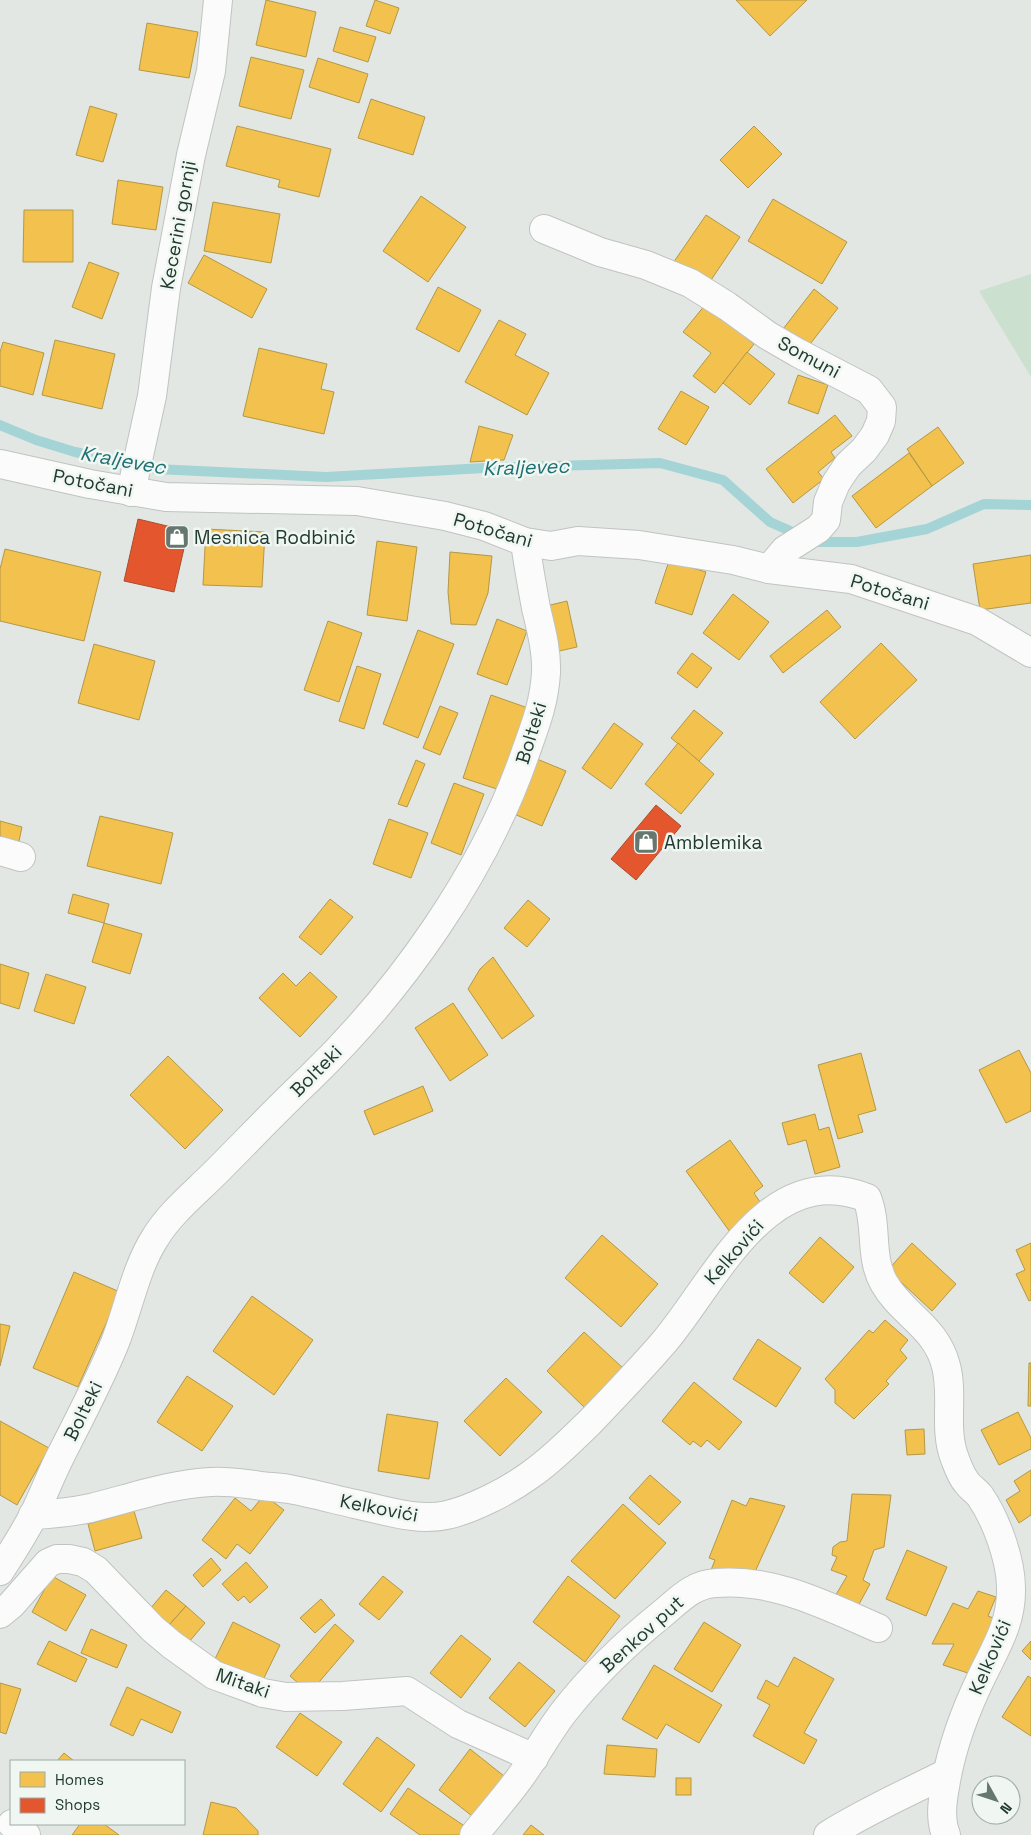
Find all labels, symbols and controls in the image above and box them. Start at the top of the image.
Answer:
street label: Kecerini gornji [154,159,202,291]
street label: Somuni [773,330,845,384]
water label: Kraljevec [78,440,169,480]
water label: Kraljevec [482,452,571,481]
street label: Potočani [51,463,135,503]
street label: Potočani [451,507,535,553]
shop icon: Mesnica Rodbinić [164,524,190,550]
place label: Mesnica Rodbinić [194,525,356,550]
street label: Potočani [848,568,932,616]
street label: Bolteki [510,699,552,767]
shop icon: Amblemika [633,829,659,855]
place label: Amblemika [664,830,762,855]
street label: Bolteki [285,1040,347,1102]
street label: Kelkovići [699,1214,769,1290]
street label: Bolteki [58,1377,108,1445]
street label: Kelkovići [338,1488,420,1528]
street label: Benkov put [595,1590,689,1678]
street label: Kelkovići [963,1616,1017,1698]
street label: Mitaki [213,1662,273,1704]
legend [10,1760,185,1825]
text: Homes [55,1770,104,1789]
north arrow [971,1775,1021,1825]
text: Shops [55,1795,100,1814]
text: N [996,1799,1016,1818]

